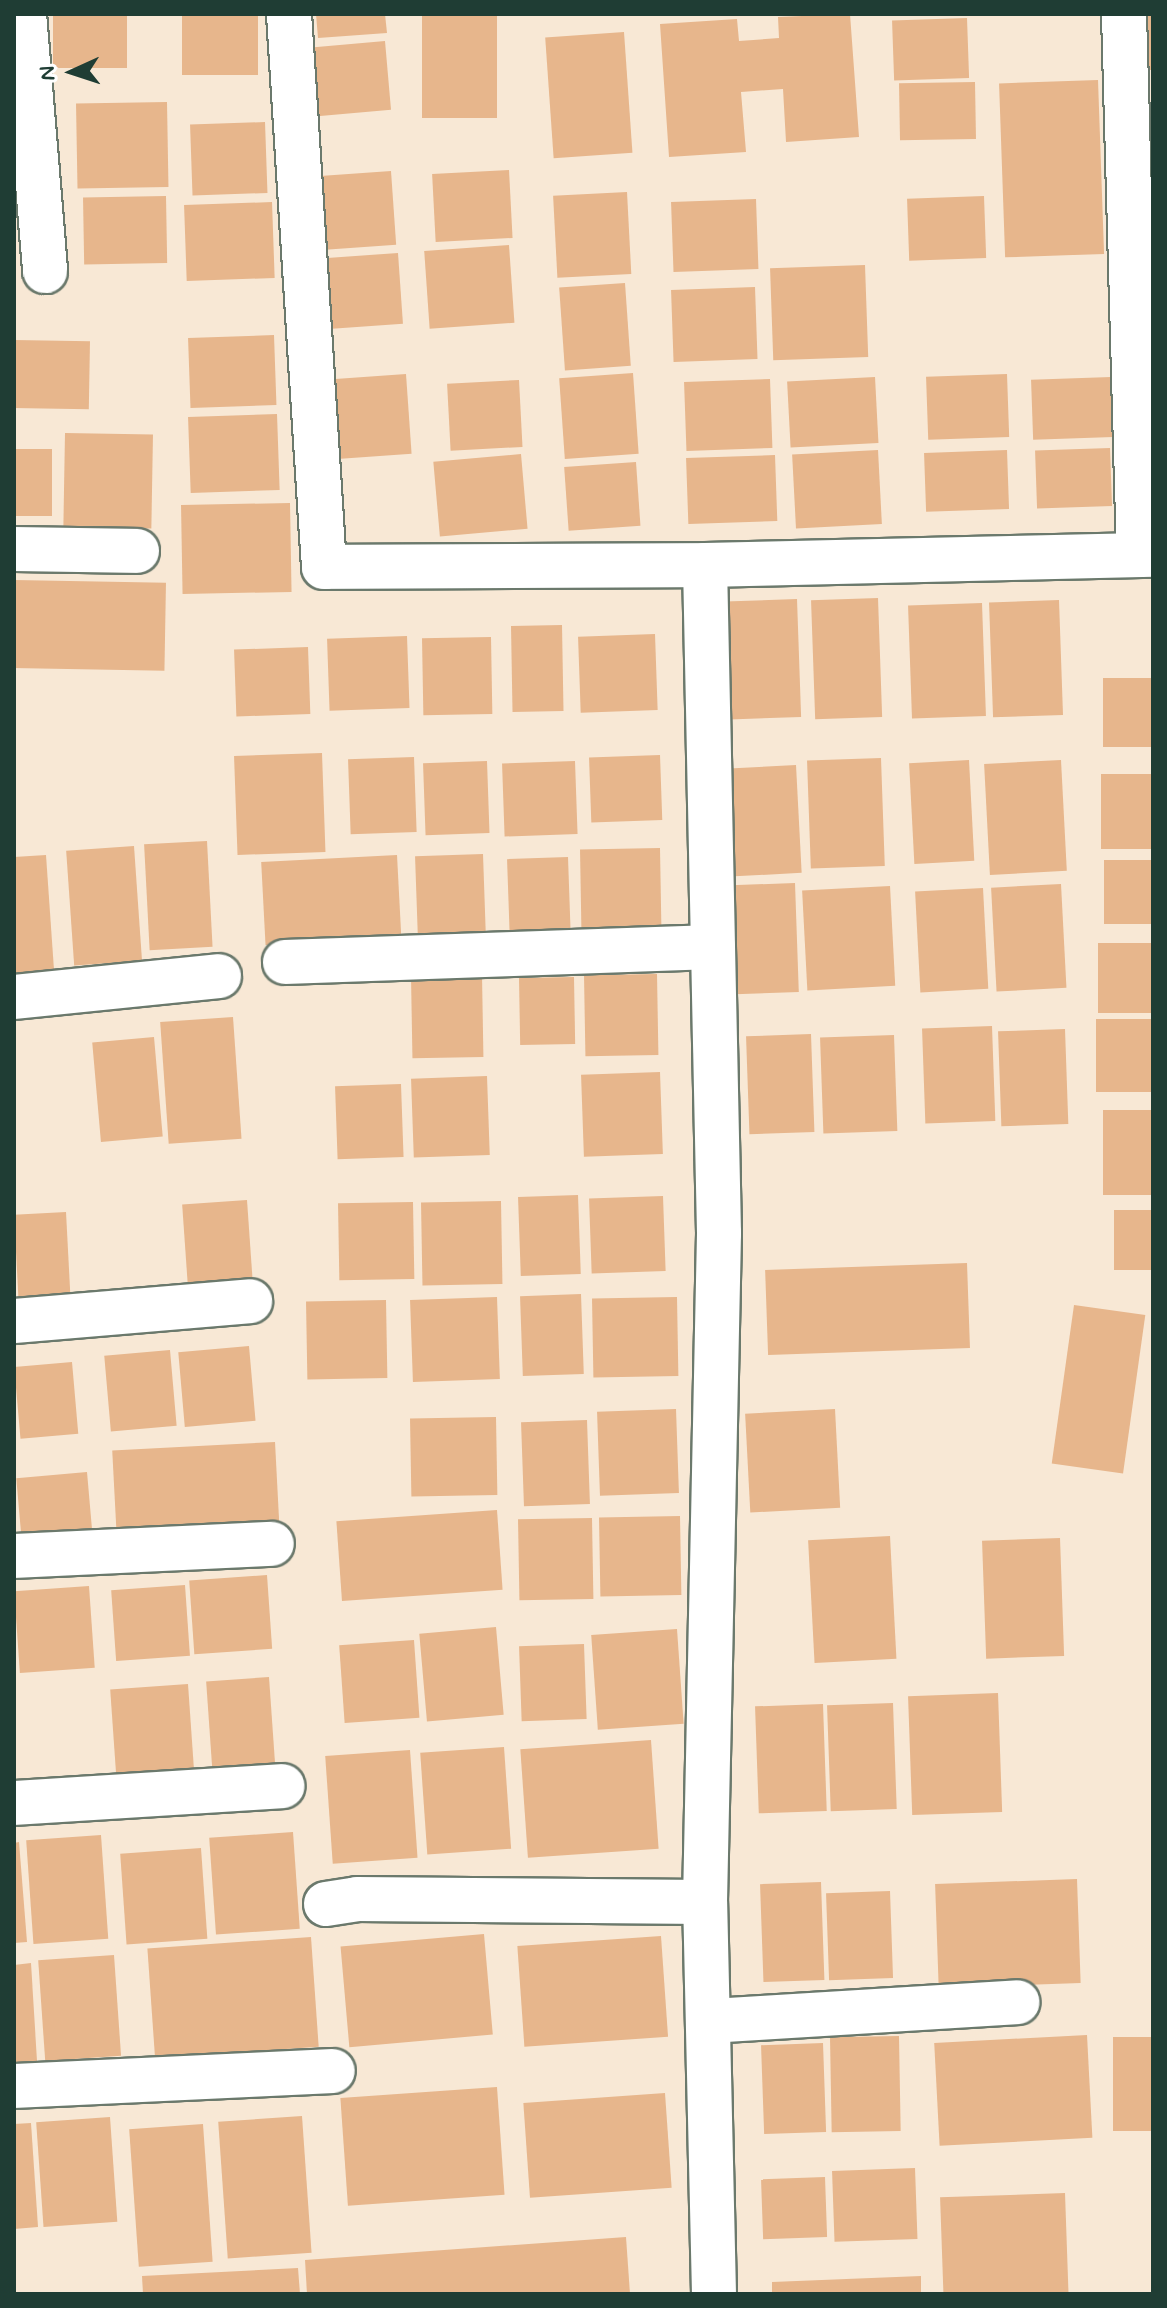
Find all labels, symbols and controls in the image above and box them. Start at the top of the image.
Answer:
north arrow [32,32,112,112]
text: N [34,65,62,81]

